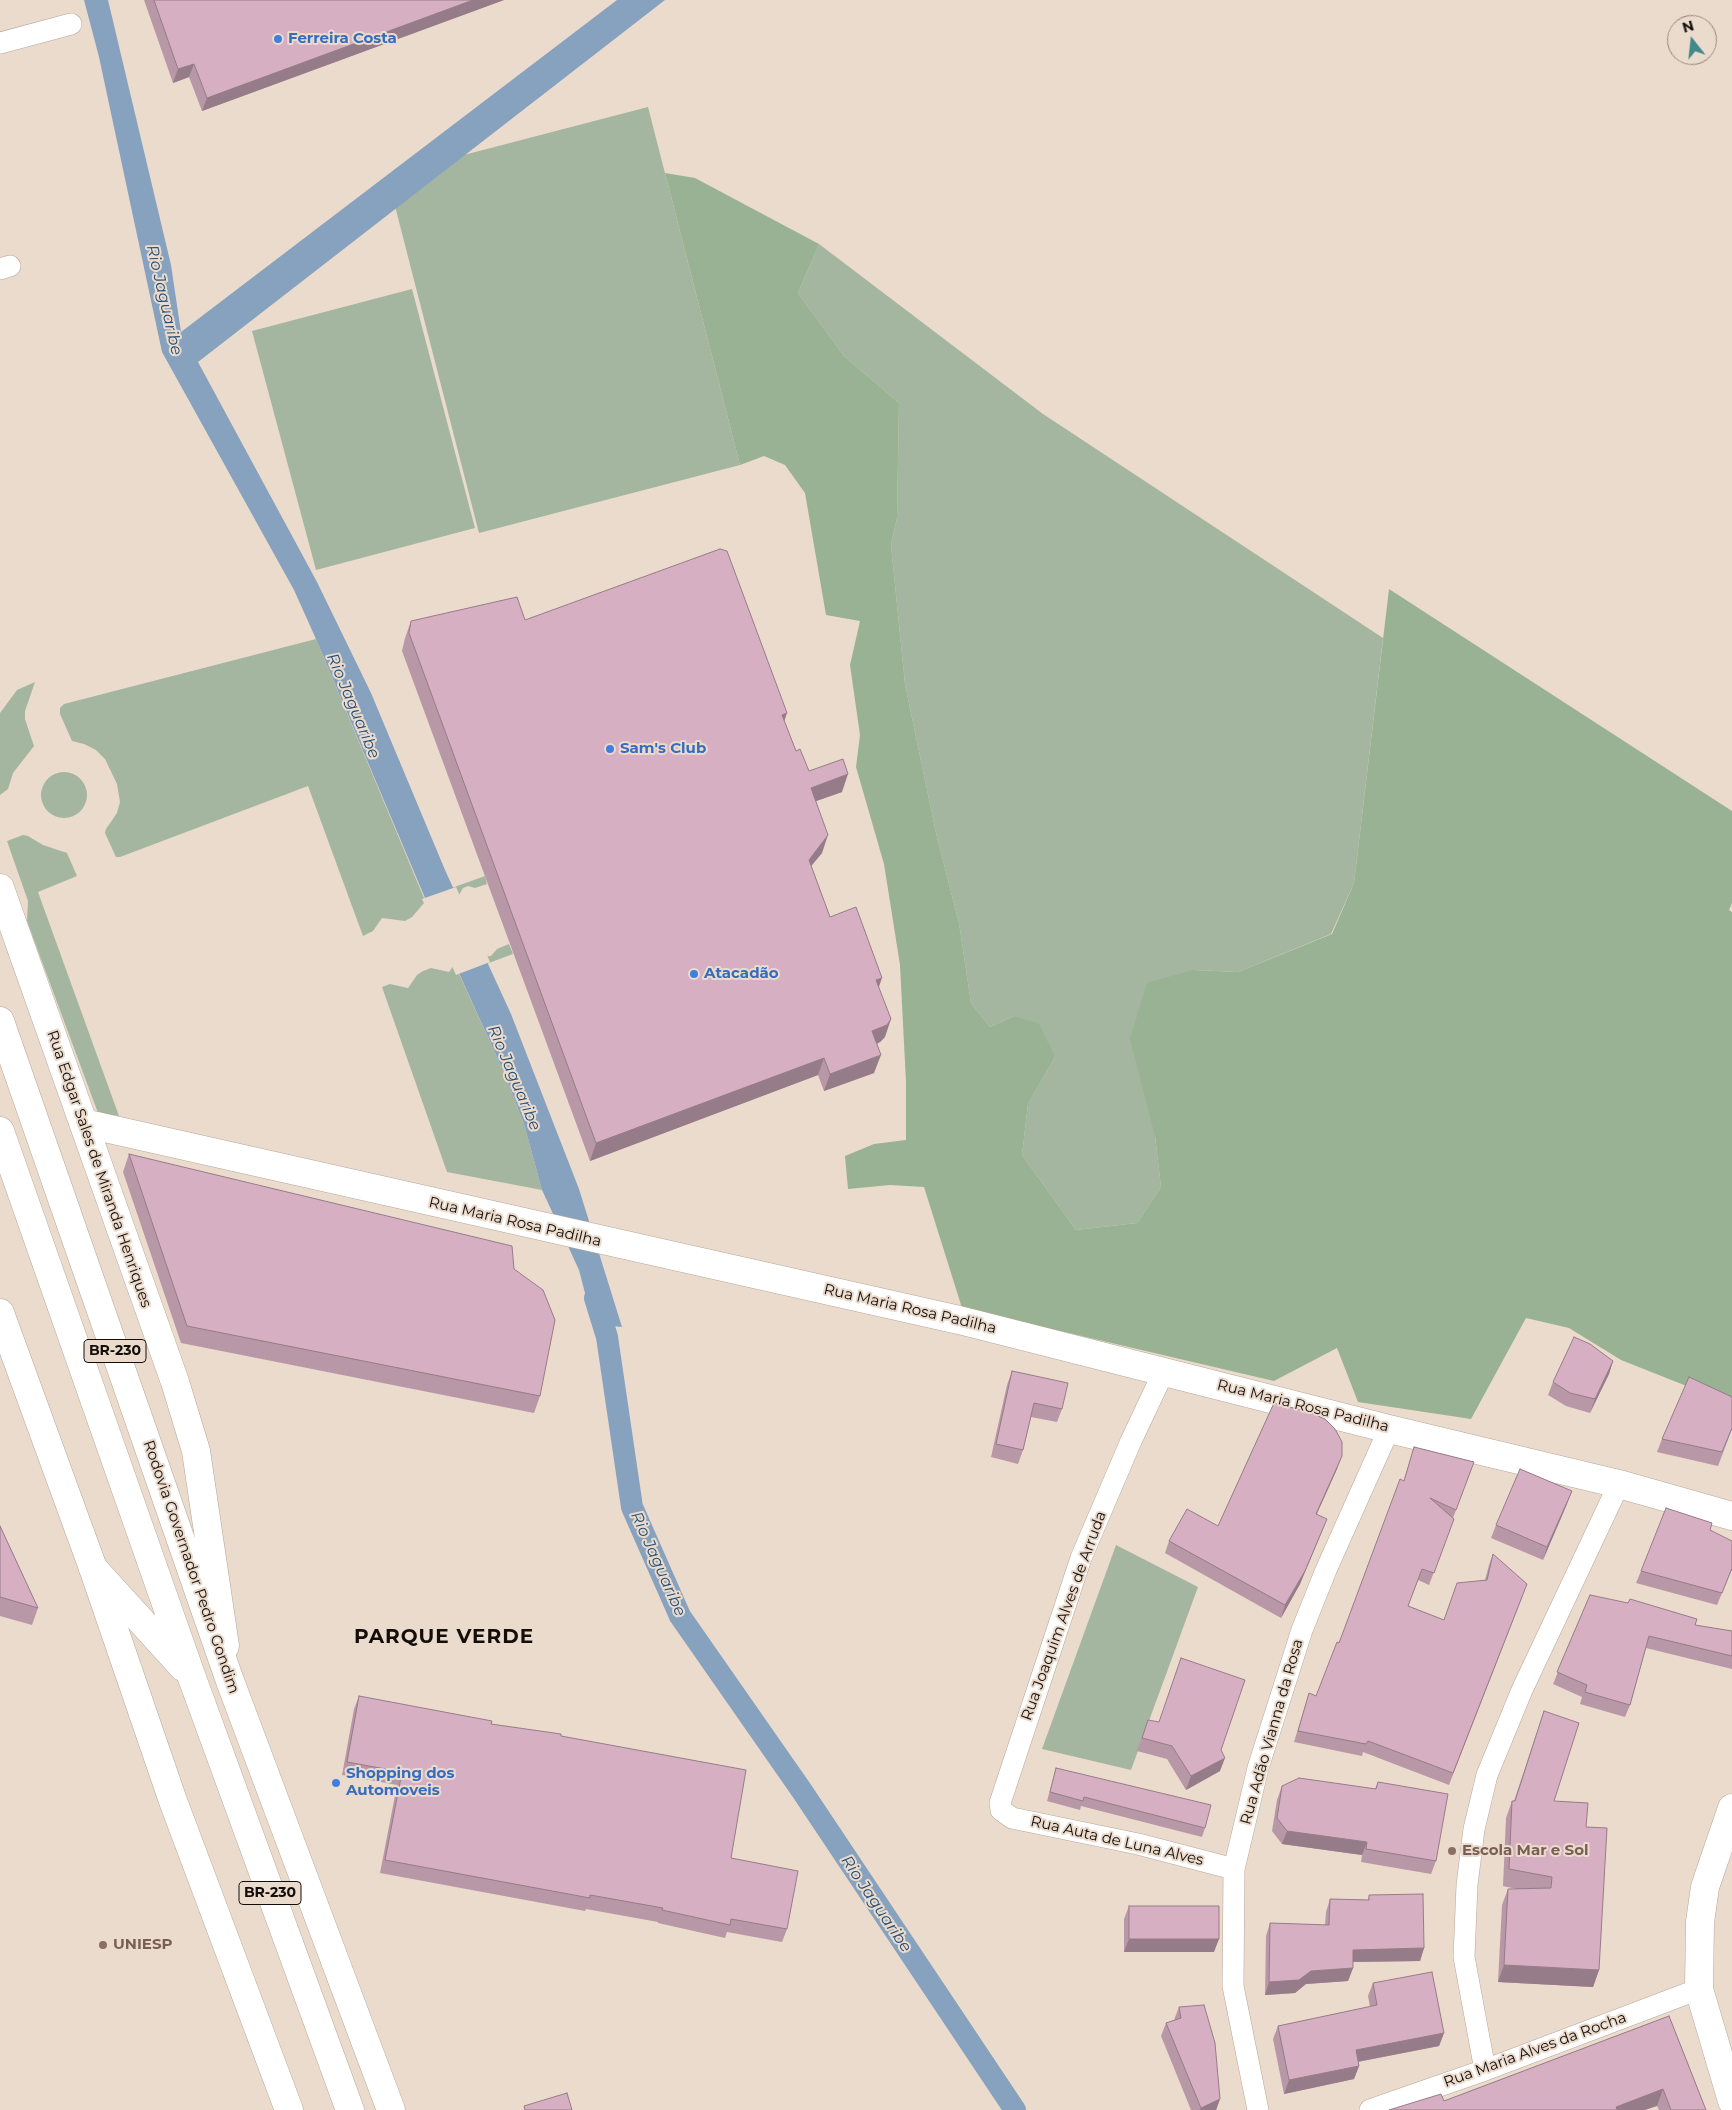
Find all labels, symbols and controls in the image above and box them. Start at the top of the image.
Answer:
north arrow [1667,15,1717,65]
text: N [1680,16,1696,37]
place label: Ferreira Costa [288,30,397,48]
marker: Ferreira Costa [272,33,284,45]
water label: Rio Jaguaribe [142,243,186,357]
water label: Rio Jaguaribe [322,650,384,762]
place label: Sam's Club [620,740,706,758]
marker: Sam's Club [604,743,616,755]
place label: Atacadão [704,965,779,983]
marker: Atacadão [688,968,700,980]
water label: Rio Jaguaribe [483,1022,545,1134]
street label: Rua Edgar Sales de Miranda Henriques [43,1028,155,1310]
street label: Rua Maria Rosa Padilha [427,1193,603,1251]
street label: Rua Maria Rosa Padilha [822,1280,998,1338]
road number: BR-230 [84,1340,146,1362]
street label: Rua Maria Rosa Padilha [1215,1376,1391,1436]
street label: Rodovia Governador Pedro Gondim [139,1438,243,1696]
water label: Rio Jaguaribe [626,1509,690,1619]
street label: Rua Joaquim Alves de Arruda [1018,1509,1110,1723]
district label: PARQUE VERDE [352,1625,536,1649]
street label: Rua Adão Vianna da Rosa [1237,1637,1307,1827]
place label: Shopping dos Automoveis [346,1765,454,1800]
marker: Shopping dos Automoveis [330,1777,342,1789]
street label: Rua Auta de Luna Alves [1029,1812,1205,1870]
place label: Escola Mar e Sol [1462,1842,1588,1860]
marker: Escola Mar e Sol [1446,1845,1458,1857]
water label: Rio Jaguaribe [837,1852,915,1956]
road number: BR-230 [239,1882,301,1905]
place label: UNIESP [113,1936,172,1954]
marker: UNIESP [97,1939,109,1951]
street label: Rua Maria Alves da Rocha [1441,2009,1629,2091]

